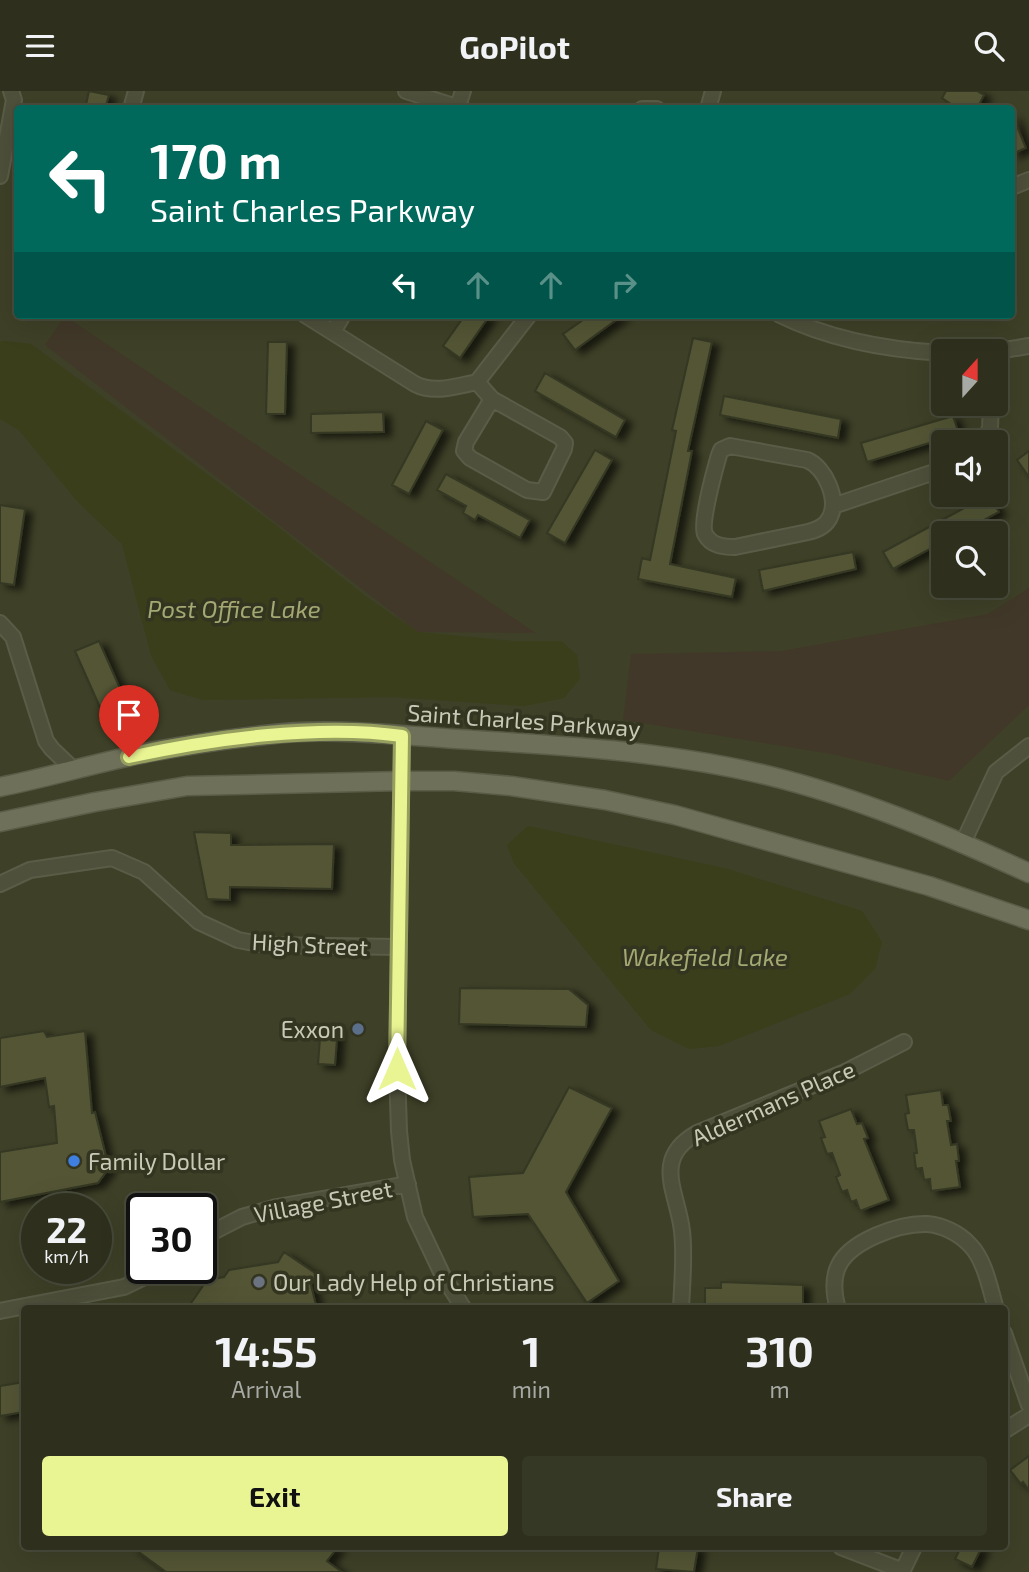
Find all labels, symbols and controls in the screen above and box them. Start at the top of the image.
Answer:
icon: menu [21,27,59,65]
text: GoPilot [459,27,570,65]
icon: search [970,27,1008,65]
text: 170 m [150,130,282,189]
icon: left [35,133,126,224]
text: Saint Charles Parkway [150,190,475,228]
icon: left [386,266,424,304]
icon: ahead [459,266,497,304]
icon: ahead [532,266,570,304]
icon: right [605,266,643,304]
north arrow [931,339,1008,417]
map controls [931,339,1008,598]
button: sound [931,430,1008,507]
button: search [931,521,1008,598]
water label: Post Office Lake [147,594,321,623]
pin [99,685,159,757]
icon: arrive [110,696,148,734]
street label: Saint Charles Parkway [407,698,641,742]
street label: High Street [251,927,369,961]
water label: Wakefield Lake [622,942,788,971]
place label: Exxon [281,1015,344,1043]
marker: Exxon [350,1021,366,1037]
position arrow [360,1032,434,1106]
street label: Aldermans Place [687,1055,859,1151]
place label: Family Dollar [88,1147,225,1175]
marker: Family Dollar [66,1153,82,1169]
street label: Village Street [252,1174,395,1228]
speed limit sign: 30 [126,1193,217,1284]
text: 22 [46,1208,87,1250]
text: km/h [44,1245,89,1267]
place label: Our Lady Help of Christians [273,1268,554,1296]
marker: Our Lady Help of Christians [251,1274,267,1290]
text: 14:55 [215,1325,317,1375]
text: 1 [522,1325,540,1375]
text: 310 [745,1325,814,1375]
text: Arrival [231,1375,301,1403]
text: min [512,1375,551,1403]
text: m [769,1375,790,1403]
button: Exit [42,1456,508,1536]
button: Share [522,1456,987,1536]

